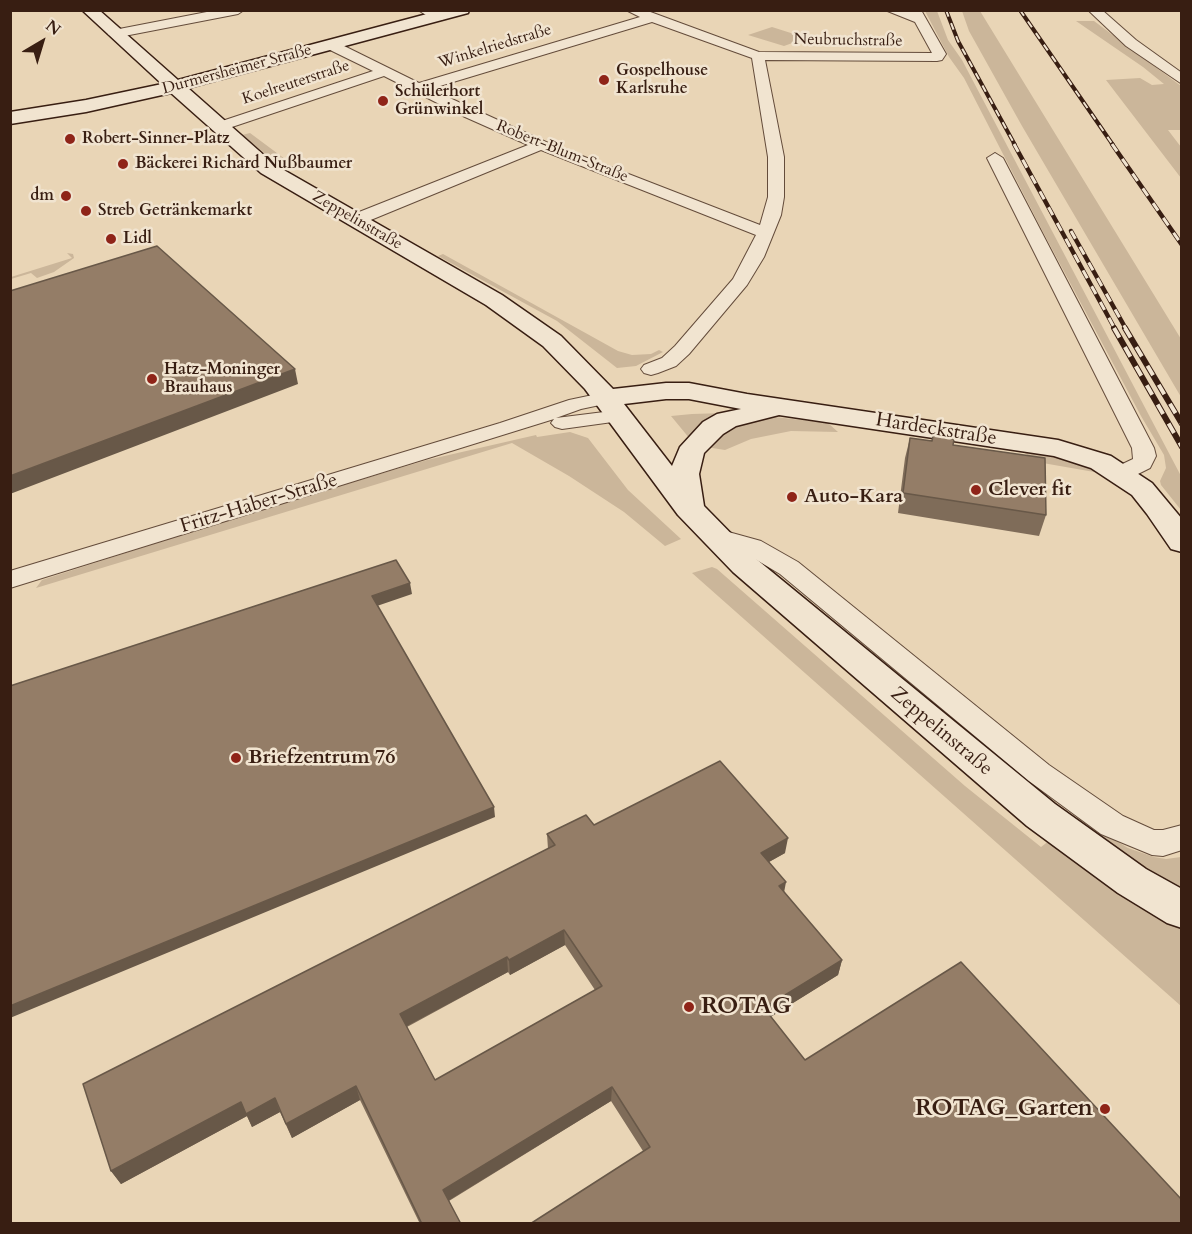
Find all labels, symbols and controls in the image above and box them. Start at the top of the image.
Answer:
north arrow [12,12,72,72]
text: N [41,15,65,41]
street label: Winkelriedstraße [436,21,554,73]
street label: Neubruchstraße [793,30,903,52]
street label: Durmersheimer Straße [160,41,314,99]
street label: Koelreuterstraße [240,57,352,109]
place label: Gospelhouse Karlsruhe [616,61,708,99]
marker: Gospelhouse Karlsruhe [597,73,611,87]
place label: Schülerhort Grünwinkel [395,82,483,120]
marker: Schülerhort Grünwinkel [376,94,390,108]
street label: Robert-Blum-Straße [493,117,631,187]
place label: Robert-Sinner-Platz [82,129,230,149]
marker: Robert-Sinner-Platz [63,132,77,146]
place label: Bäckerei Richard Nußbaumer [135,154,352,174]
marker: Bäckerei Richard Nußbaumer [116,157,130,171]
place label: dm [30,186,54,206]
street label: Zeppelinstraße [309,188,405,254]
marker: dm [59,189,73,203]
place label: Streb Getränkemarkt [98,201,252,221]
marker: Streb Getränkemarkt [79,204,93,218]
place label: Lidl [123,229,152,249]
marker: Lidl [104,232,118,246]
place label: Hatz-Moninger Brauhaus [164,360,280,398]
marker: Hatz-Moninger Brauhaus [145,372,159,386]
street label: Hardeckstraße [874,409,998,451]
street label: Fritz-Haber-Straße [177,469,341,539]
place label: Clever fit [988,478,1072,502]
marker: Clever fit [969,483,983,497]
place label: Auto-Kara [804,485,903,509]
marker: Auto-Kara [785,490,799,504]
street label: Zeppelinstraße [885,682,997,782]
place label: Briefzentrum 76 [248,746,395,770]
marker: Briefzentrum 76 [229,751,243,765]
place label: ROTAG [701,993,791,1021]
marker: ROTAG [682,1000,696,1014]
place label: ROTAG_Garten [915,1095,1093,1123]
marker: ROTAG_Garten [1098,1102,1112,1116]

